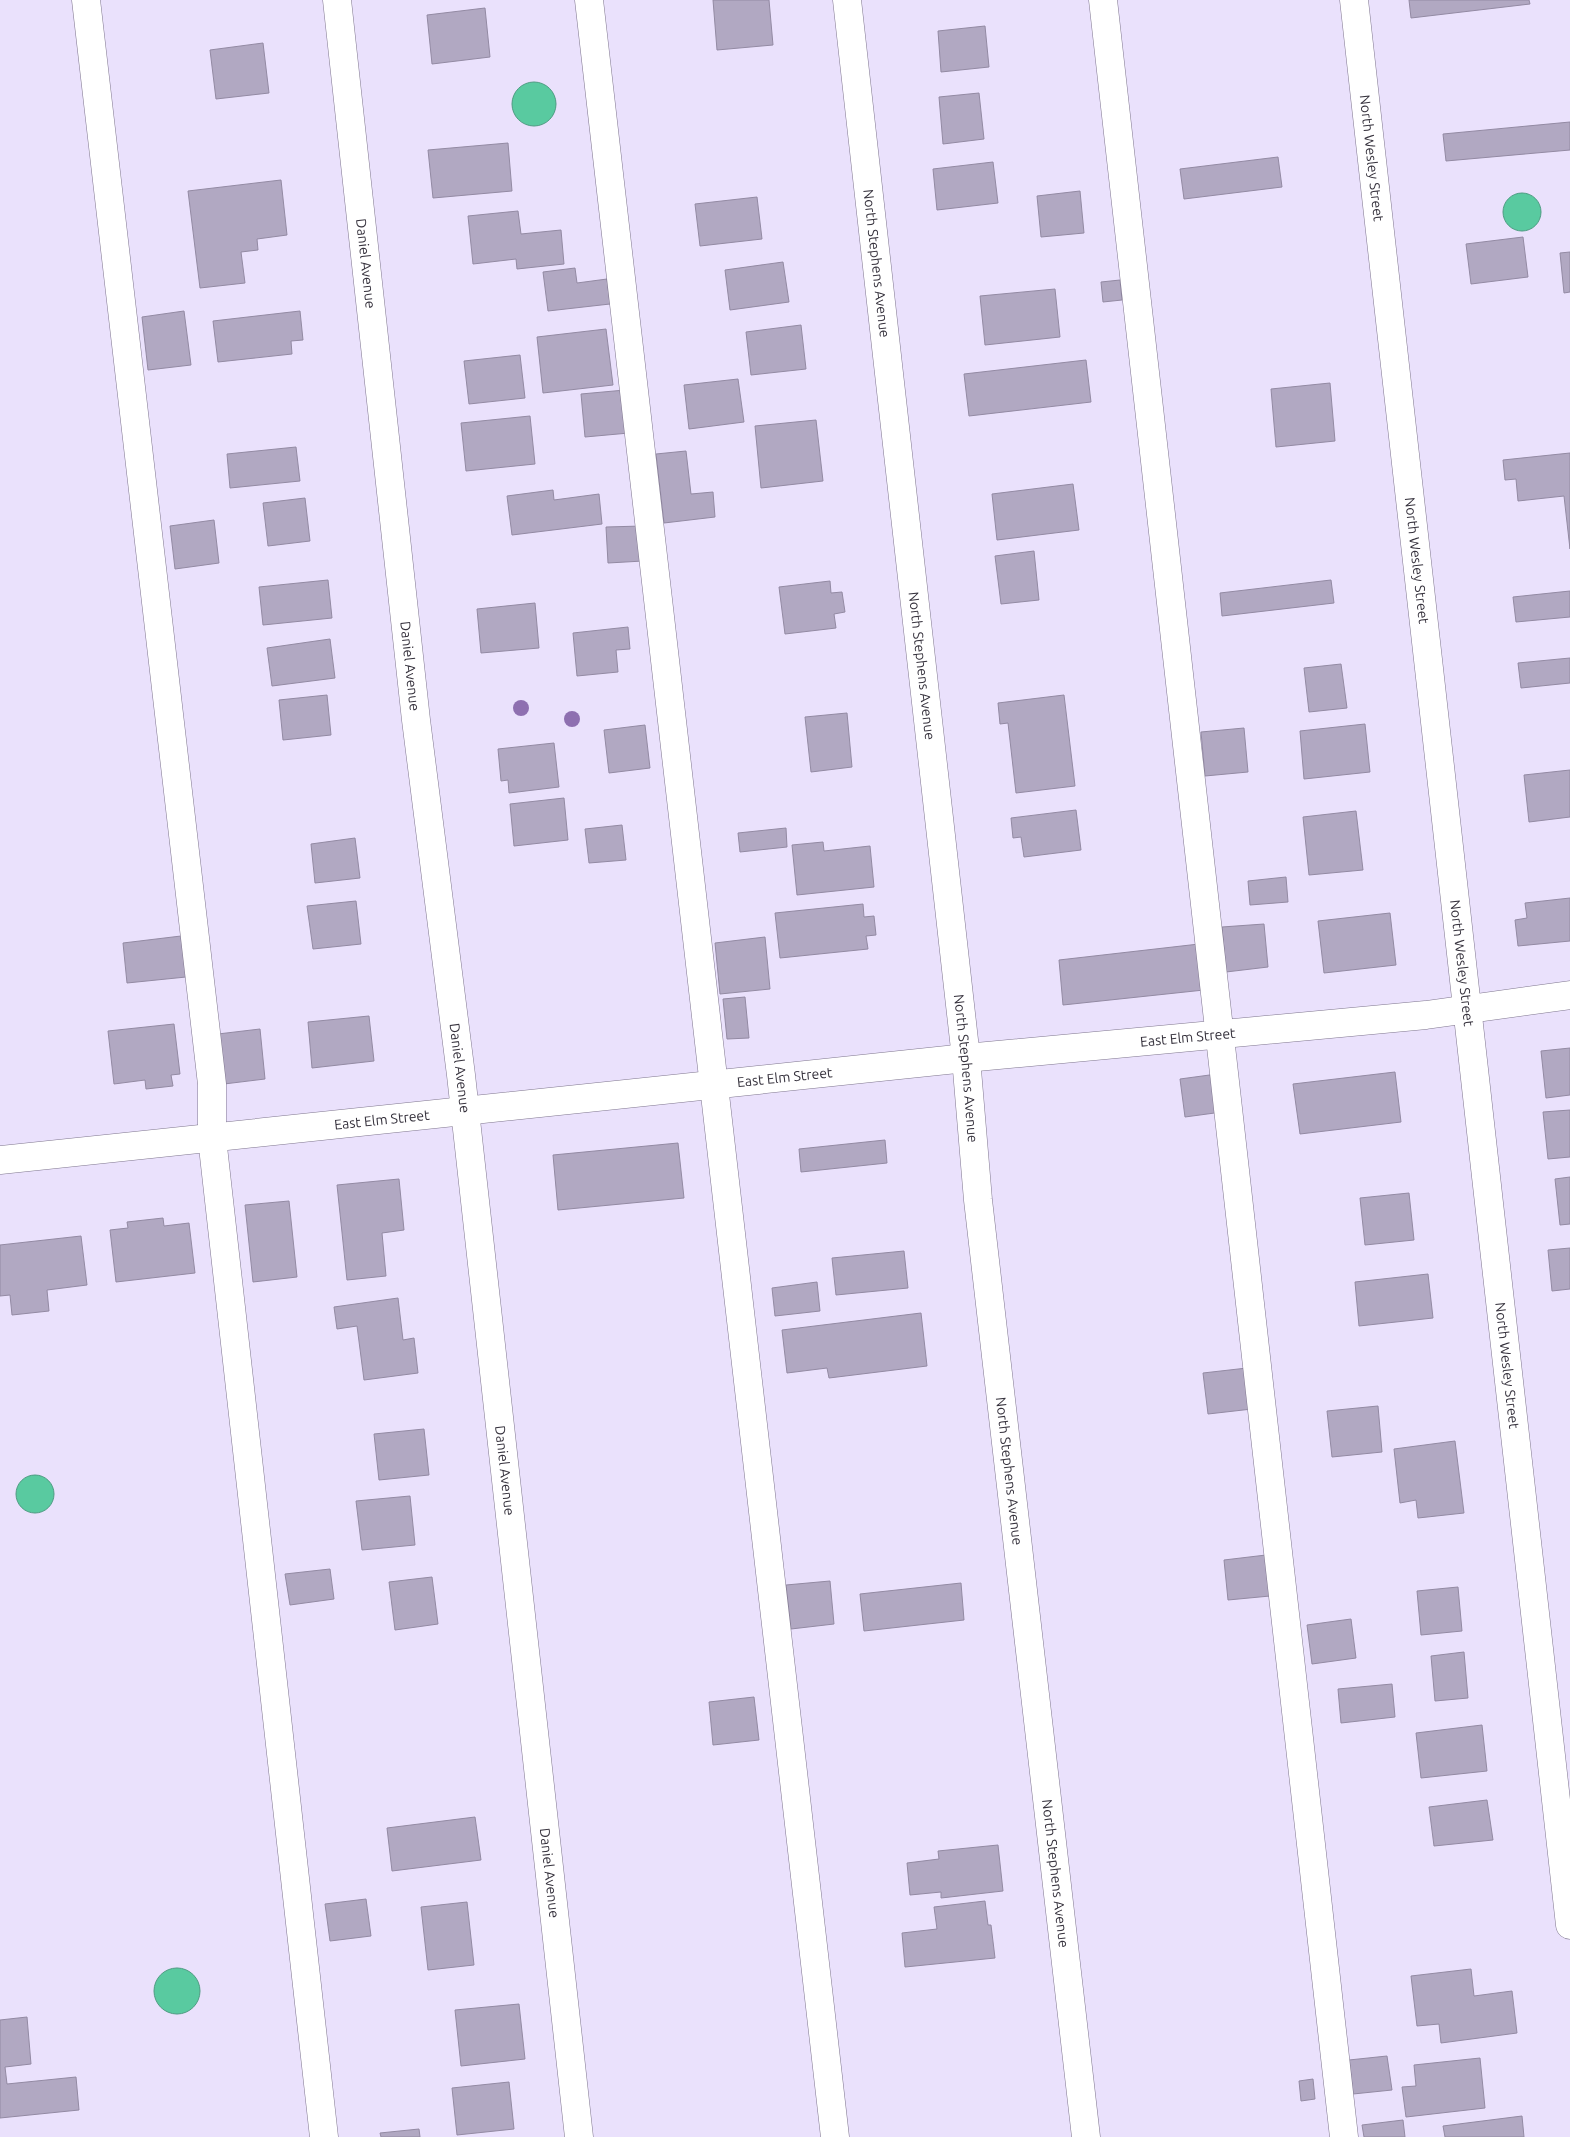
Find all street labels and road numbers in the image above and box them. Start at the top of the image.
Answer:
street label: North Wesley Street [1357,94,1387,223]
street label: North Stephens Avenue [860,188,893,338]
street label: Daniel Avenue [353,218,379,309]
street label: North Wesley Street [1402,496,1432,625]
street label: North Stephens Avenue [906,591,938,741]
street label: Daniel Avenue [397,620,423,712]
street label: North Wesley Street [1447,899,1477,1028]
street label: North Stephens Avenue [951,993,981,1143]
street label: Daniel Avenue [446,1022,473,1114]
street label: East Elm Street [1139,1025,1237,1050]
street label: East Elm Street [736,1064,834,1090]
street label: East Elm Street [333,1107,431,1133]
street label: North Wesley Street [1492,1301,1522,1430]
street label: North Stephens Avenue [993,1396,1026,1546]
street label: Daniel Avenue [492,1425,518,1516]
street label: North Stephens Avenue [1039,1798,1072,1948]
street label: Daniel Avenue [537,1827,563,1919]

